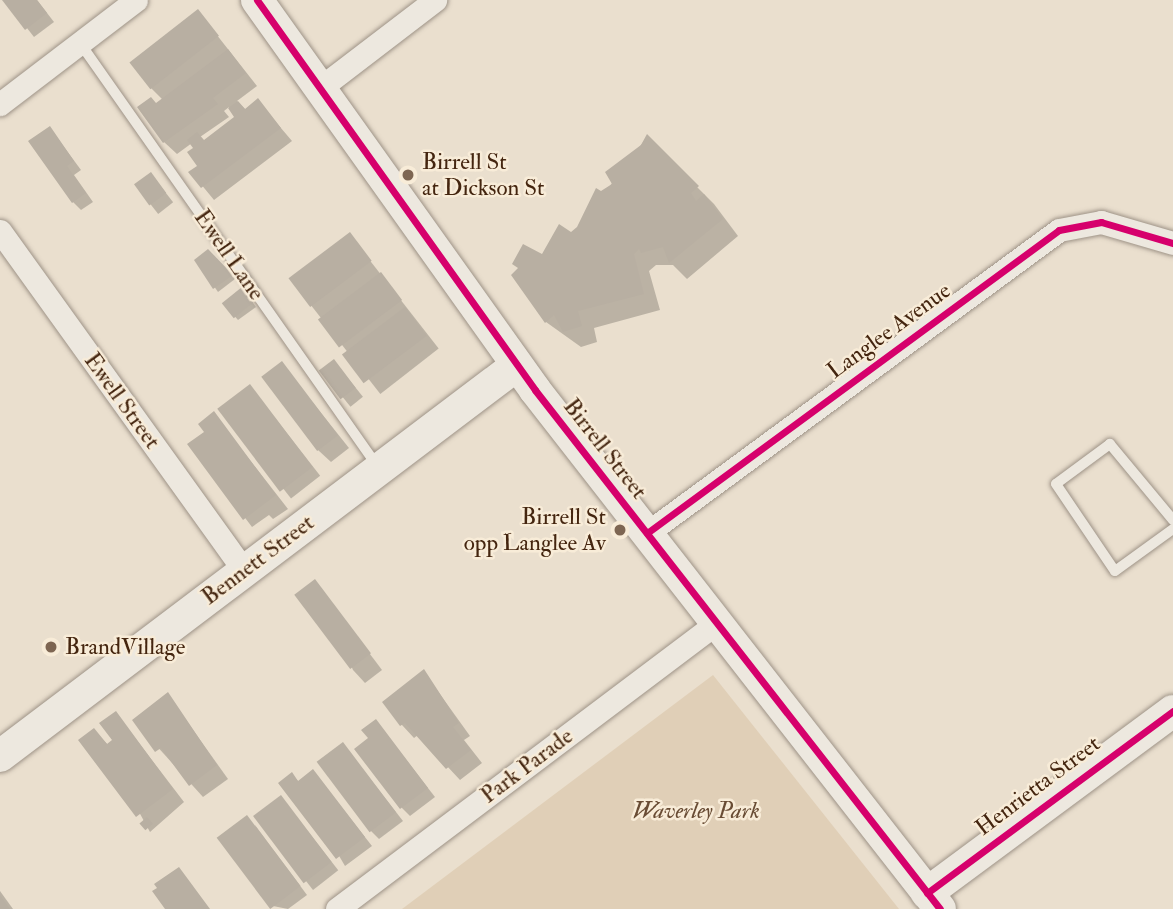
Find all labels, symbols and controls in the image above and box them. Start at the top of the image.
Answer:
place label: Birrell St at Dickson St [422,148,544,202]
marker: Birrell St at Dickson St [400,167,416,183]
street label: Ewell Lane [188,204,270,306]
street label: Langlee Avenue [822,277,956,385]
street label: Ewell Street [78,348,166,454]
street label: Birrell Street [557,393,653,505]
place label: Birrell St opp Langlee Av [464,503,606,557]
street label: Bennett Street [197,509,319,611]
marker: Birrell St opp Langlee Av [612,522,628,538]
place label: BrandVillage [65,633,185,661]
marker: BrandVillage [43,639,59,655]
street label: Park Parade [476,722,578,810]
street label: Henrietta Street [970,730,1106,842]
park label: Waverley Park [632,797,760,825]

